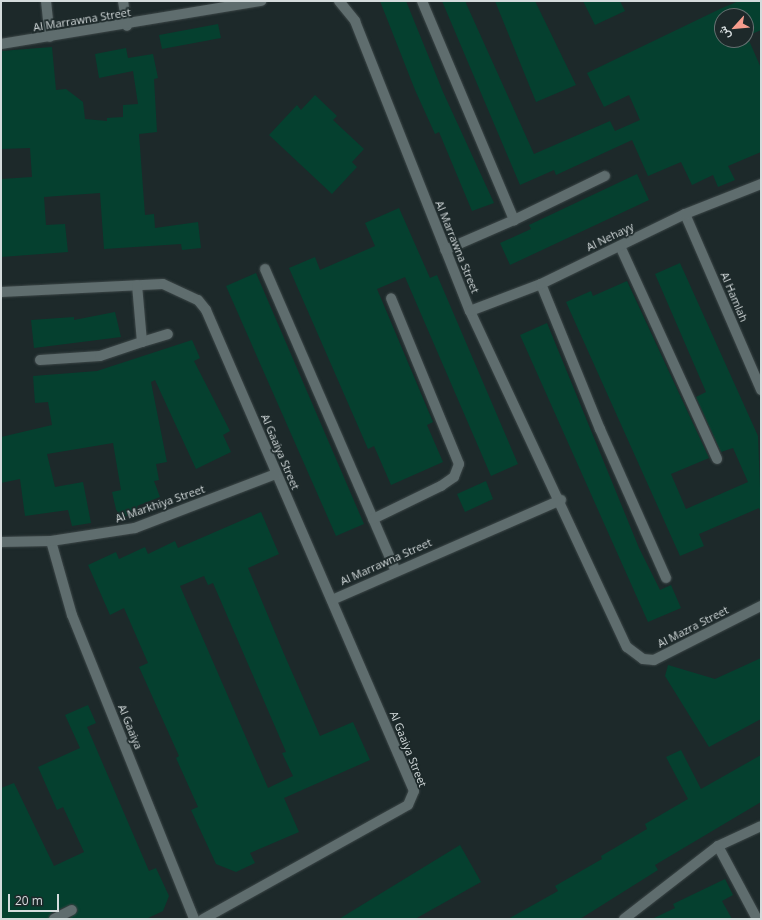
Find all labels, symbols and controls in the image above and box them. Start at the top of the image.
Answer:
street label: Al Marrawna Street [32,6,132,34]
north arrow [714,8,754,48]
text: ش [714,24,733,43]
street label: Al Marrawna Street [432,199,482,295]
street label: Al Nehayy [584,220,636,254]
street label: Al Hamlah [718,270,750,324]
street label: Al Gaaiya Street [258,412,302,492]
street label: Al Markhiya Street [114,483,206,525]
street label: Al Marrawna Street [338,536,434,588]
street label: Al Mazra Street [655,603,731,651]
street label: Al Gaaiya [115,703,145,751]
street label: Al Gaaiya Street [387,709,429,789]
scale bar [10,886,61,912]
text: 20 m [15,892,43,909]

